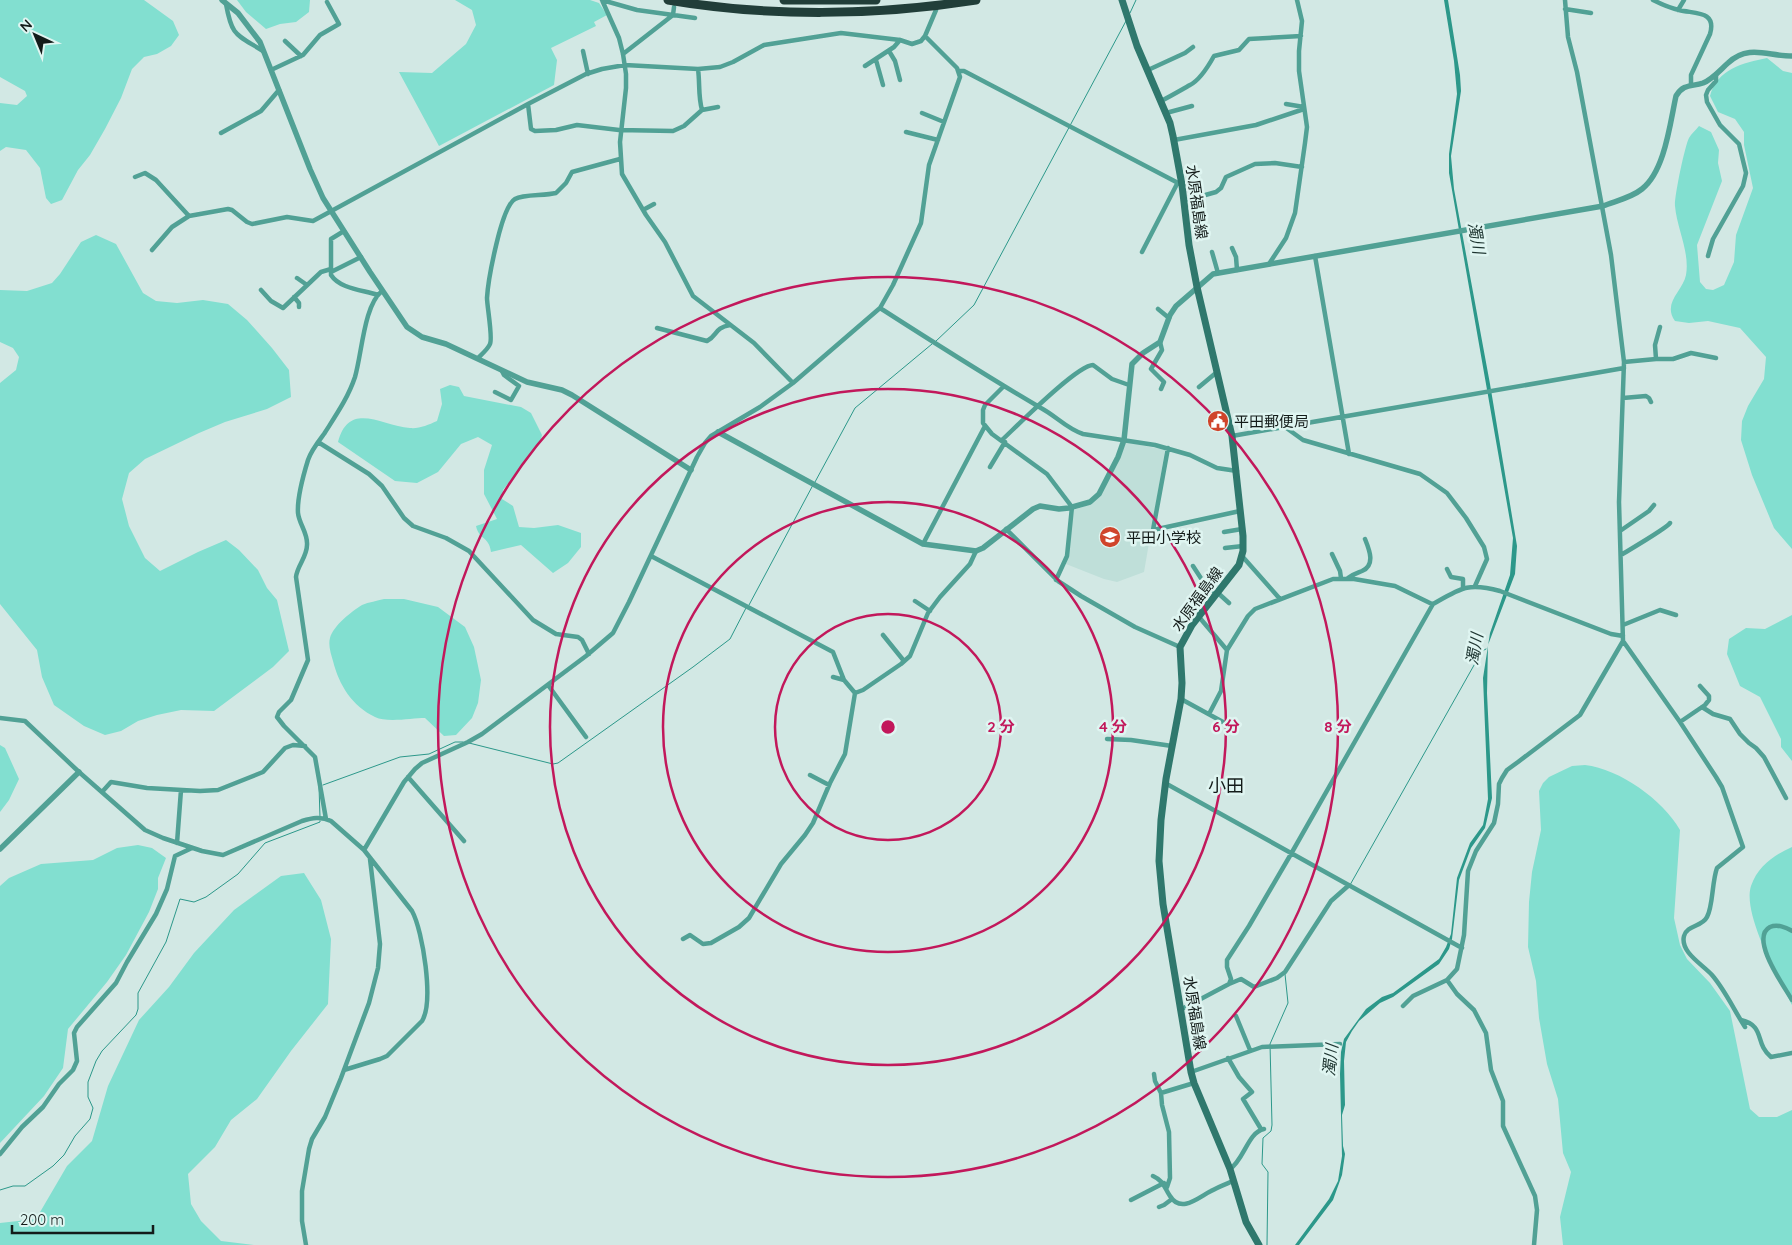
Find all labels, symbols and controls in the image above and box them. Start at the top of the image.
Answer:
north arrow [10,10,60,60]
text: N [16,16,36,36]
street label: 水原福島線 [1182,164,1212,240]
water label: 濁川 [1464,220,1490,257]
public building icon: 平田郵便局 [1206,409,1230,433]
place label: 平田郵便局 [1234,412,1309,431]
school or university icon: 平田小学校 [1098,525,1122,549]
place label: 平田小学校 [1126,528,1201,547]
street label: 水原福島線 [1167,563,1227,635]
water label: 濁川 [1461,630,1487,667]
text: 2 分 [987,717,1015,736]
text: 4 分 [1099,717,1127,736]
text: 6 分 [1212,717,1240,736]
text: 8 分 [1324,717,1352,736]
centre of rings [879,718,897,736]
district label: 小田 [1208,774,1244,797]
street label: 水原福島線 [1180,974,1210,1052]
water label: 濁川 [1318,1041,1342,1077]
scale bar [12,1202,154,1234]
text: 200 m [20,1210,64,1229]

